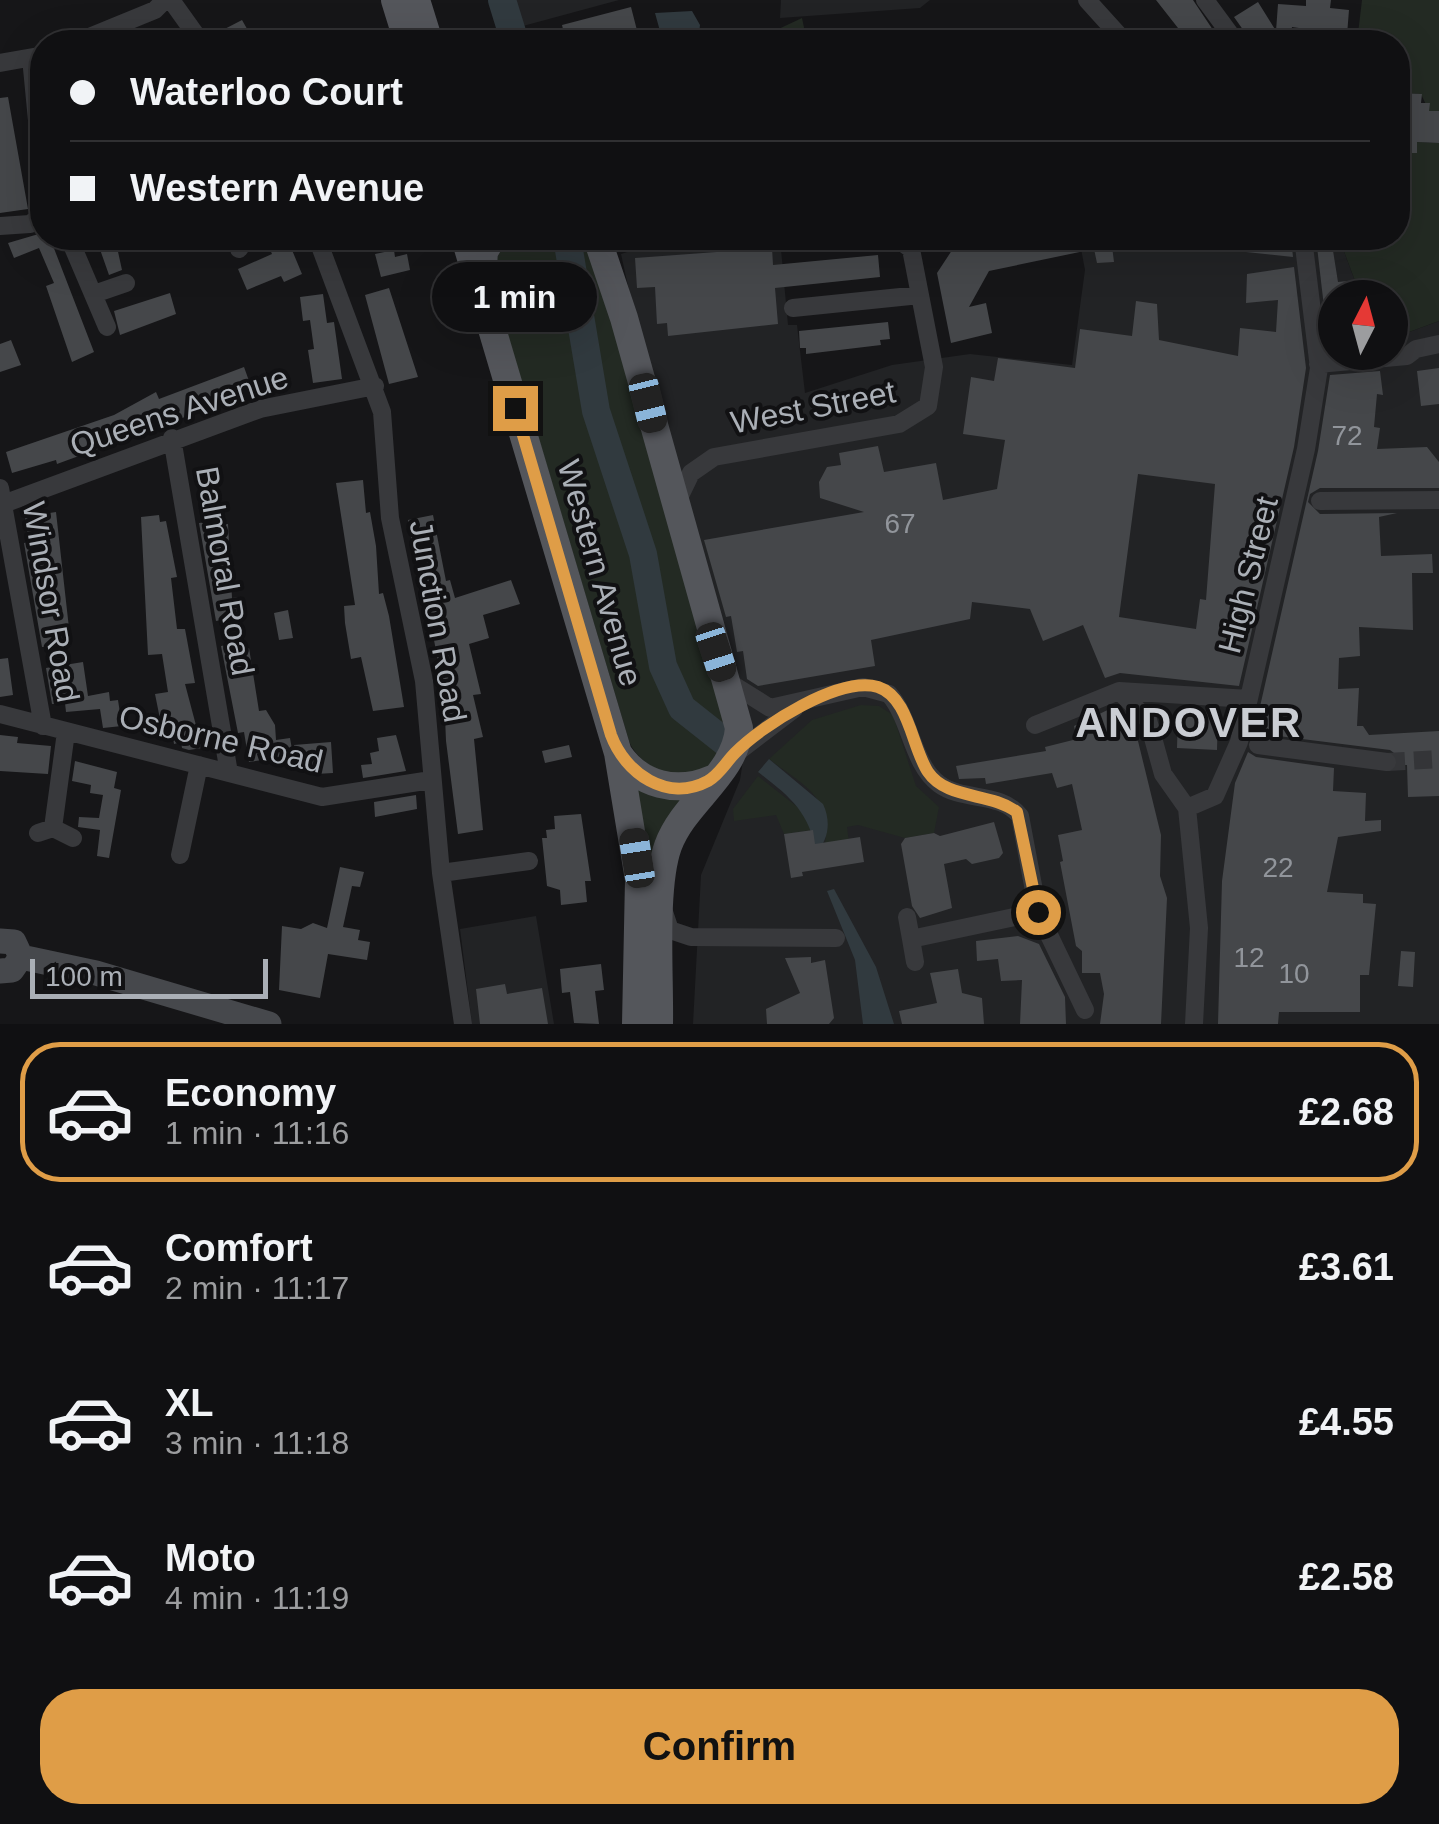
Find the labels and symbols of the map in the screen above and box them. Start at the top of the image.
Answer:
callout: 1 min [432,263,598,333]
north arrow [1318,280,1408,370]
street label: Queens Avenue [65,359,293,463]
car [626,370,670,436]
street label: West Street [728,373,898,441]
route end [493,386,538,431]
house number: 72 [1331,420,1363,451]
street label: Western Avenue [550,456,650,690]
street label: Balmoral Road [189,464,261,678]
street label: High Street [1211,493,1285,657]
street label: Windsor Road [16,499,86,705]
house number: 67 [884,508,916,539]
street label: Junction Road [403,517,473,725]
car [692,619,740,685]
street label: Osborne Road [116,698,326,780]
district label: ANDOVER [1075,699,1303,746]
car [617,826,657,890]
house number: 22 [1262,852,1294,883]
route start [1016,890,1061,935]
house number: 12 [1233,942,1265,973]
scale bar [30,954,268,998]
house number: 10 [1278,958,1310,989]

